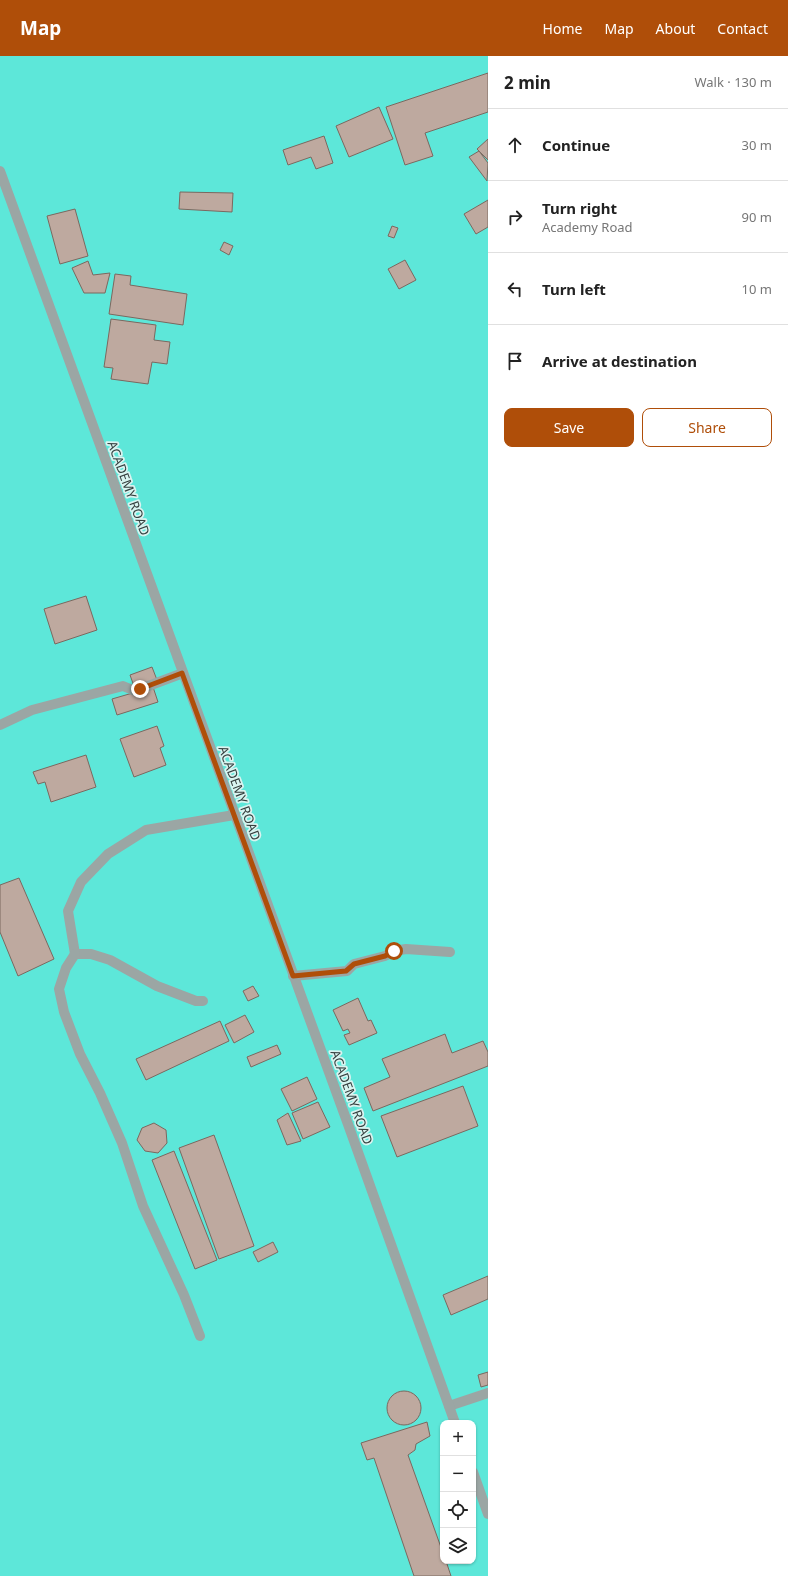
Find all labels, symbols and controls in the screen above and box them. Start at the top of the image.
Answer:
text: Map [20,15,61,41]
text: Home [543,19,582,38]
text: Map [604,19,634,38]
text: About [656,19,695,38]
text: Contact [717,19,768,38]
text: 2 min [504,71,551,94]
text: Walk · 130 m [694,73,772,91]
icon: ahead [504,134,526,156]
text: Continue [542,135,610,155]
text: 30 m [742,136,772,154]
text: Turn right [542,198,617,218]
icon: right [504,206,526,228]
text: 90 m [742,208,772,226]
text: Academy Road [542,218,633,236]
icon: left [504,278,526,300]
text: Turn left [542,279,606,299]
text: 10 m [742,280,772,298]
icon: arrive [504,350,526,372]
text: Arrive at destination [542,351,697,371]
button: Save [504,408,634,447]
button: Share [642,408,772,447]
street label: ACADEMY ROAD [104,438,154,538]
route end [131,680,149,698]
street label: ACADEMY ROAD [215,743,265,843]
route start [385,942,403,960]
street label: ACADEMY ROAD [327,1047,377,1147]
map controls [440,1420,476,1564]
button: + [440,1420,476,1456]
button: − [440,1456,476,1492]
button: locate [440,1492,476,1528]
button: layers [440,1528,476,1564]

